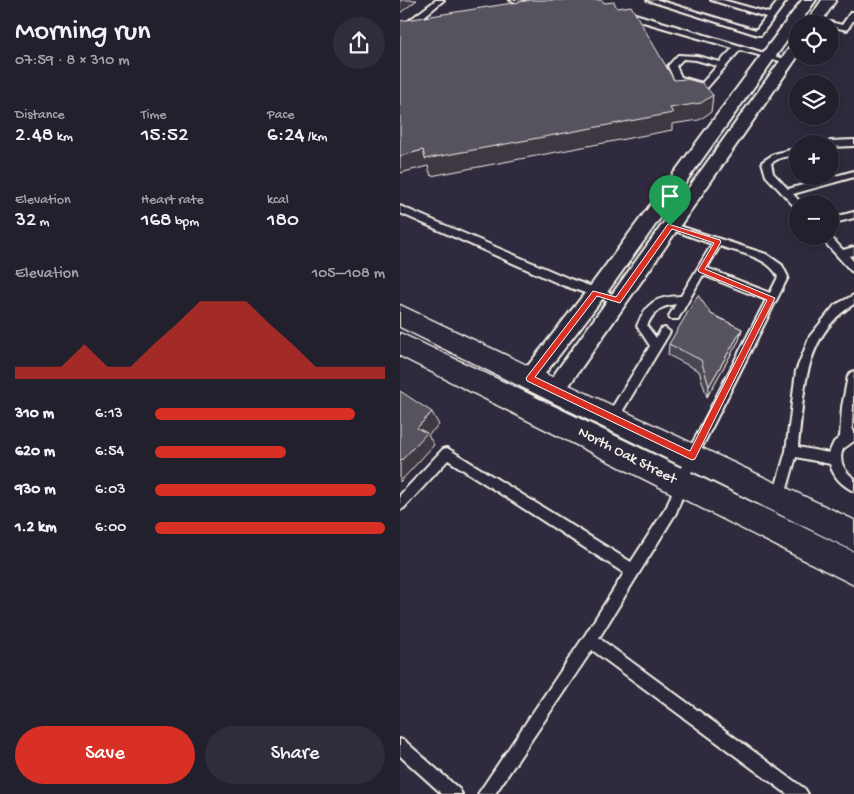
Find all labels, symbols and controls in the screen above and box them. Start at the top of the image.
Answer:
map controls [789,15,839,245]
button: locate [789,15,839,65]
text: Morning run [15,16,150,49]
button: share [333,17,385,69]
text: 07:59 · 8 × 310 m [15,52,130,71]
button: layers [789,75,839,125]
text: Distance [15,107,64,124]
text: Time [141,107,167,124]
text: Pace [267,107,294,124]
text: 2.48 [15,124,53,149]
text: 15:52 [141,124,188,149]
text: 6:24 [267,124,304,149]
text: km [53,129,73,146]
text: /km [304,129,327,146]
button: + [789,135,839,185]
pin [649,175,691,226]
icon: arrive [656,182,684,210]
text: Elevation [15,192,71,209]
text: Heart rate [141,192,204,209]
text: kcal [267,192,289,209]
button: − [789,195,839,245]
text: 32 [15,209,36,234]
text: 168 [141,209,172,234]
text: 180 [267,209,299,234]
text: m [36,214,49,231]
text: bpm [172,214,199,231]
text: Elevation [15,265,79,284]
text: 105–108 m [312,265,385,284]
text: 310 m [15,405,54,424]
text: 6:13 [95,405,123,424]
street label: North Oak Street [575,423,681,489]
text: 620 m [15,443,55,462]
text: 6:54 [95,443,124,462]
text: 930 m [15,481,56,500]
text: 6:03 [95,481,126,500]
text: 1.2 km [15,519,57,538]
text: 6:00 [95,519,126,538]
button: Save [15,726,195,784]
button: Share [205,726,385,784]

